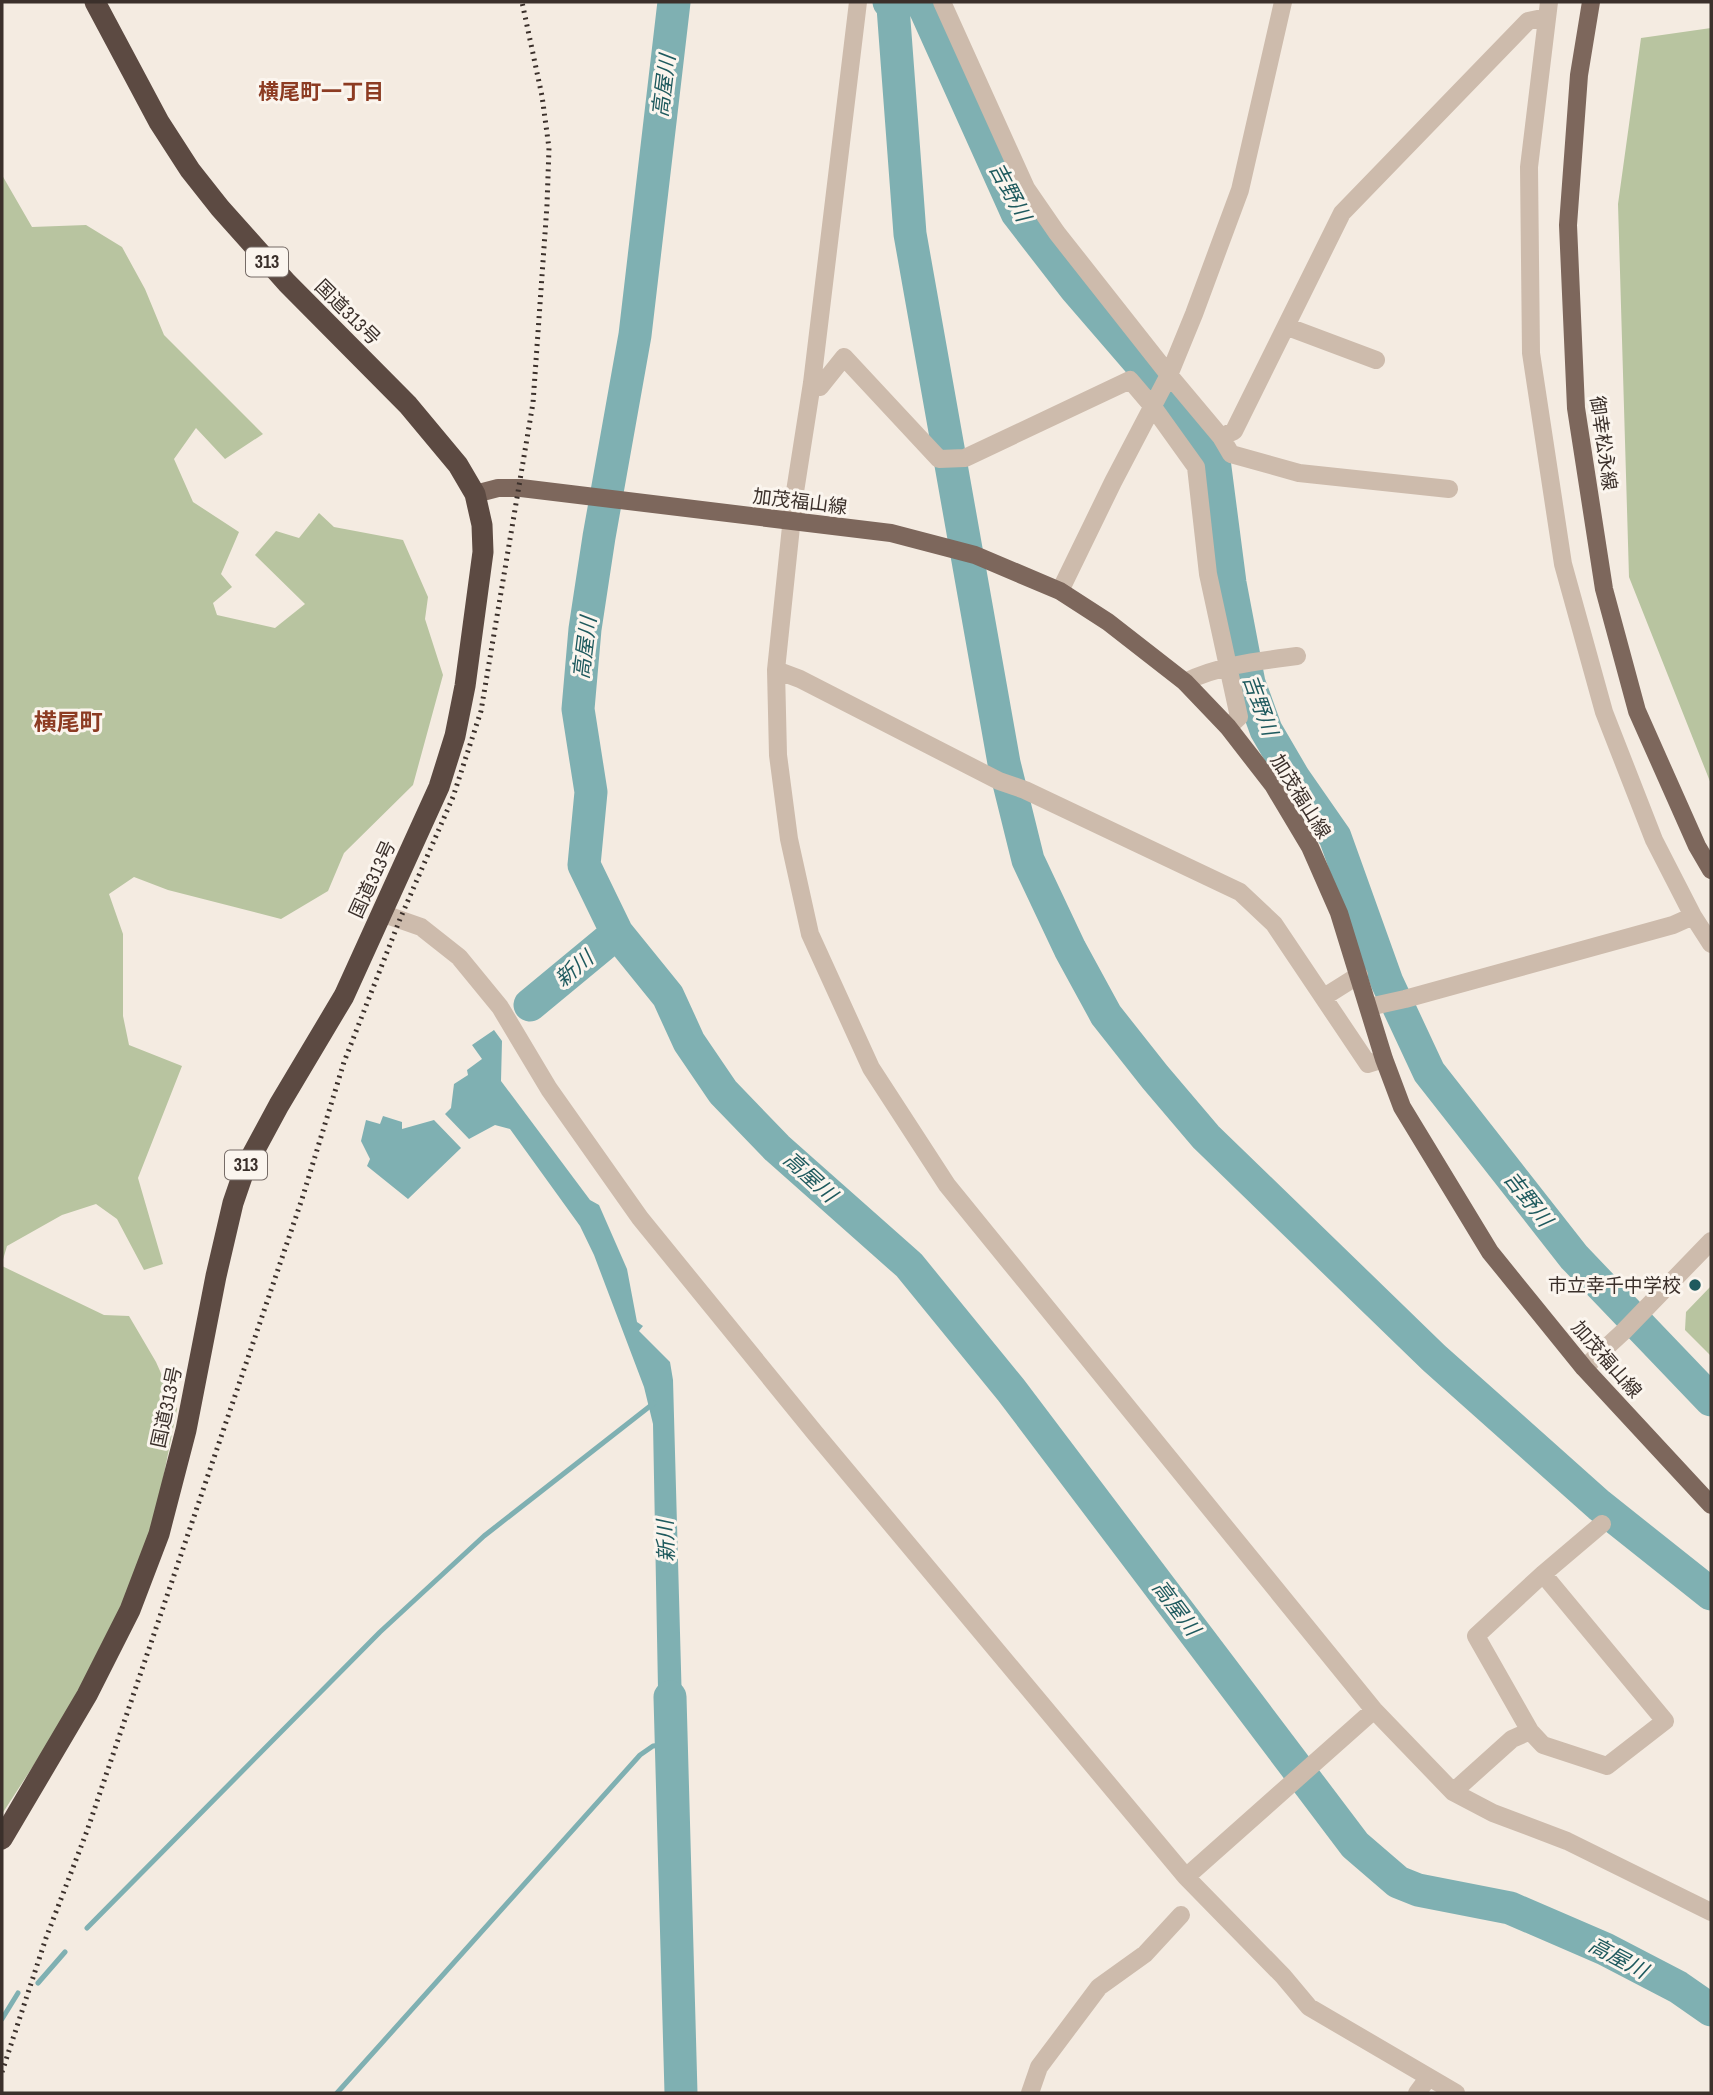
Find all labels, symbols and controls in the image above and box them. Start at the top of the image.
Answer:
water label: 高屋川 [645,51,682,119]
district label: 横尾町一丁目 [258,77,384,106]
water label: 吉野川 [983,157,1039,228]
road number: 313 [246,248,288,276]
street label: 国道313号 [309,273,387,351]
street label: 御幸松永線 [1585,394,1623,492]
street label: 加茂福山線 [751,482,849,520]
water label: 高屋川 [566,613,603,681]
water label: 吉野川 [1236,670,1286,741]
district label: 横尾町 [34,706,103,737]
street label: 加茂福山線 [1265,749,1337,843]
street label: 国道313号 [343,836,401,922]
water label: 新川 [548,943,601,993]
water label: 高屋川 [777,1145,845,1210]
road number: 313 [225,1150,267,1180]
water label: 吉野川 [1498,1165,1560,1234]
place label: 市立幸千中学校 [1548,1272,1681,1298]
marker: 市立幸千中学校 [1687,1277,1703,1293]
street label: 加茂福山線 [1566,1315,1648,1403]
street label: 国道313号 [145,1364,187,1450]
water label: 新川 [650,1518,681,1563]
water label: 高屋川 [1146,1574,1208,1643]
water label: 高屋川 [1584,1930,1655,1986]

